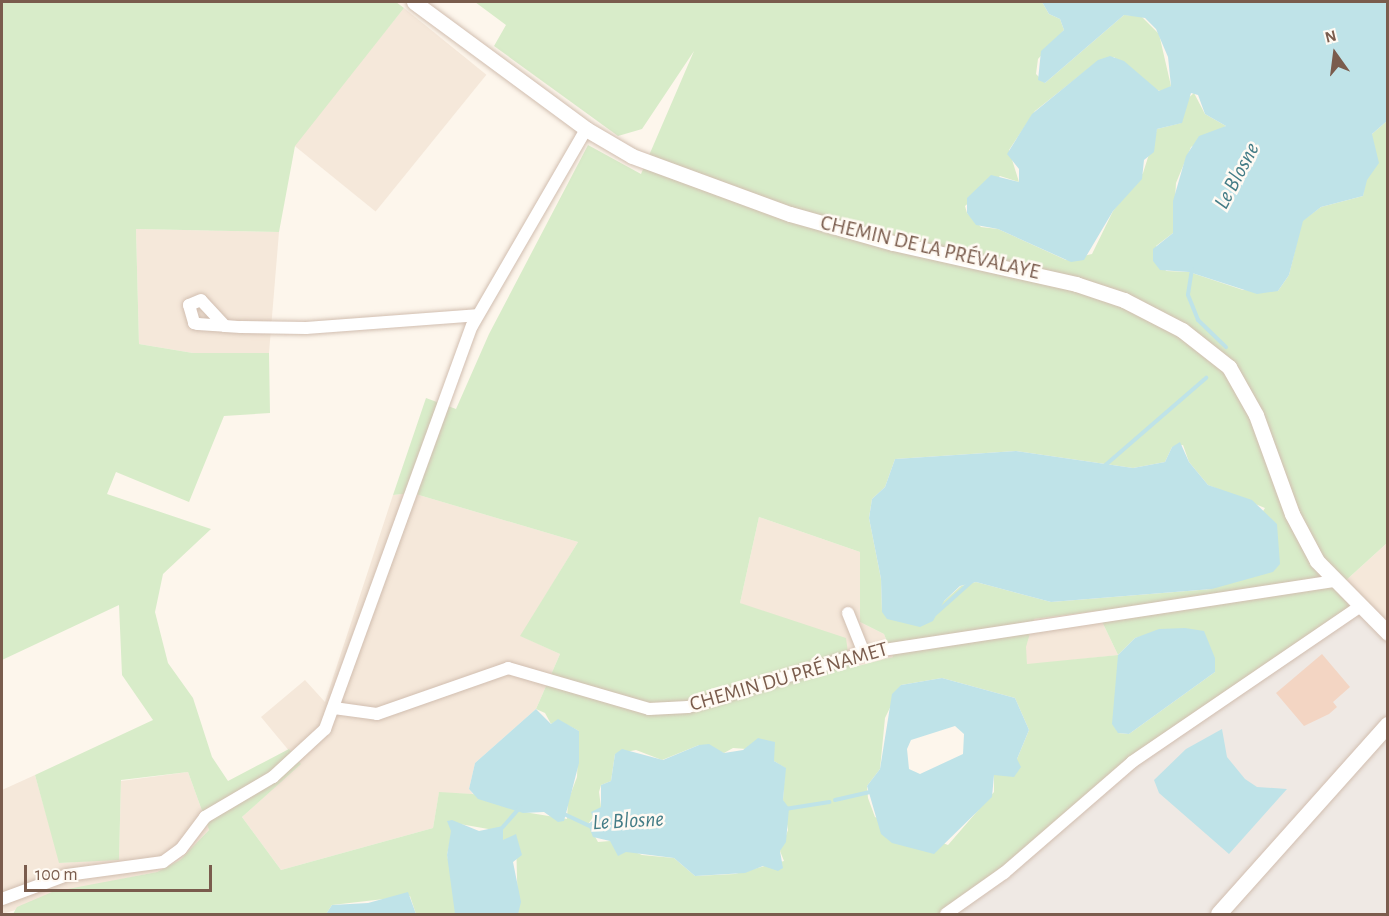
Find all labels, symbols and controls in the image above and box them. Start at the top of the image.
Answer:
north arrow [1305,24,1365,84]
text: N [1323,27,1338,46]
water label: Le Blosne [1209,138,1265,214]
street label: CHEMIN DE LA PRÉVALAYE [818,211,1042,285]
street label: CHEMIN DU PRÉ NAMET [687,637,891,717]
water label: Le Blosne [592,806,664,836]
scale bar [27,853,214,891]
text: 100 m [35,866,78,884]

